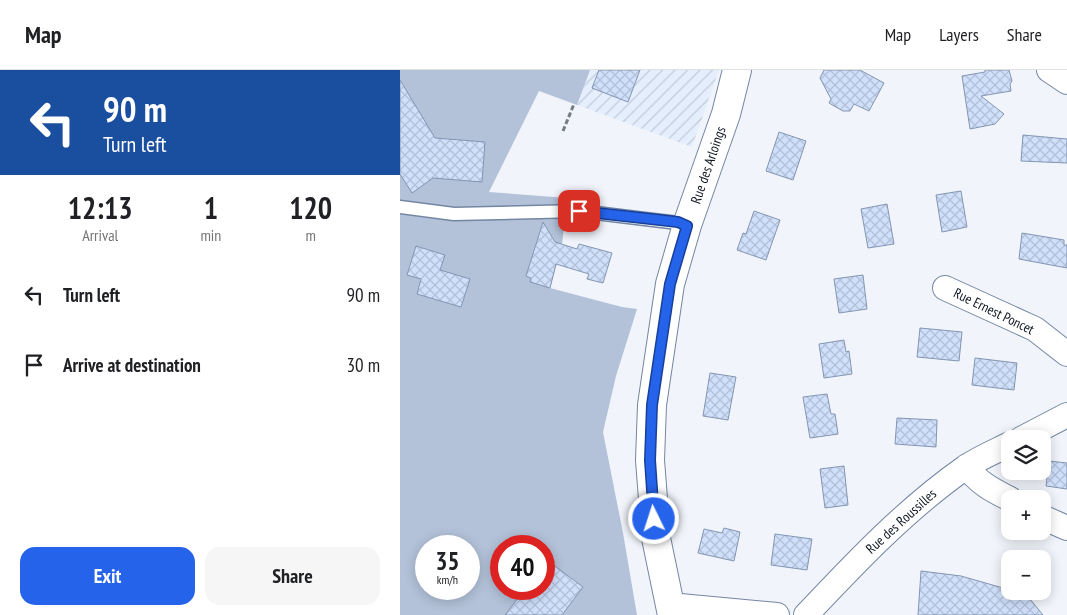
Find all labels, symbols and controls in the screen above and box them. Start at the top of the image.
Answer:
text: Map [25,19,62,50]
text: Map [885,23,911,46]
text: Layers [939,23,979,46]
text: Share [1007,23,1042,46]
text: 90 m [103,86,167,132]
icon: left [20,90,85,155]
street label: Rue des Arloings [686,124,730,206]
text: Turn left [103,130,167,158]
text: 12:13 [68,188,133,227]
text: 1 [204,188,218,227]
text: 120 [289,188,332,227]
pin [558,190,600,232]
icon: arrive [565,197,593,225]
text: Arrival [82,225,118,245]
text: min [200,225,221,245]
text: m [305,225,316,245]
icon: left [20,281,48,309]
text: Turn left [63,283,120,307]
text: 90 m [347,283,380,307]
street label: Rue Ernest Poncet [951,284,1037,338]
icon: arrive [20,351,48,379]
text: Arrive at destination [63,353,201,377]
text: 30 m [347,353,380,377]
map controls [1001,430,1051,600]
button: layers [1001,430,1051,480]
street label: Rue des Roussilles [862,484,940,557]
button: + [1001,490,1051,540]
position arrow [627,492,679,544]
speed limit sign: 40 [490,535,555,600]
text: 35 [436,545,459,577]
button: Exit [20,547,195,605]
button: Share [205,547,380,605]
button: − [1001,550,1051,600]
text: km/h [437,572,458,587]

